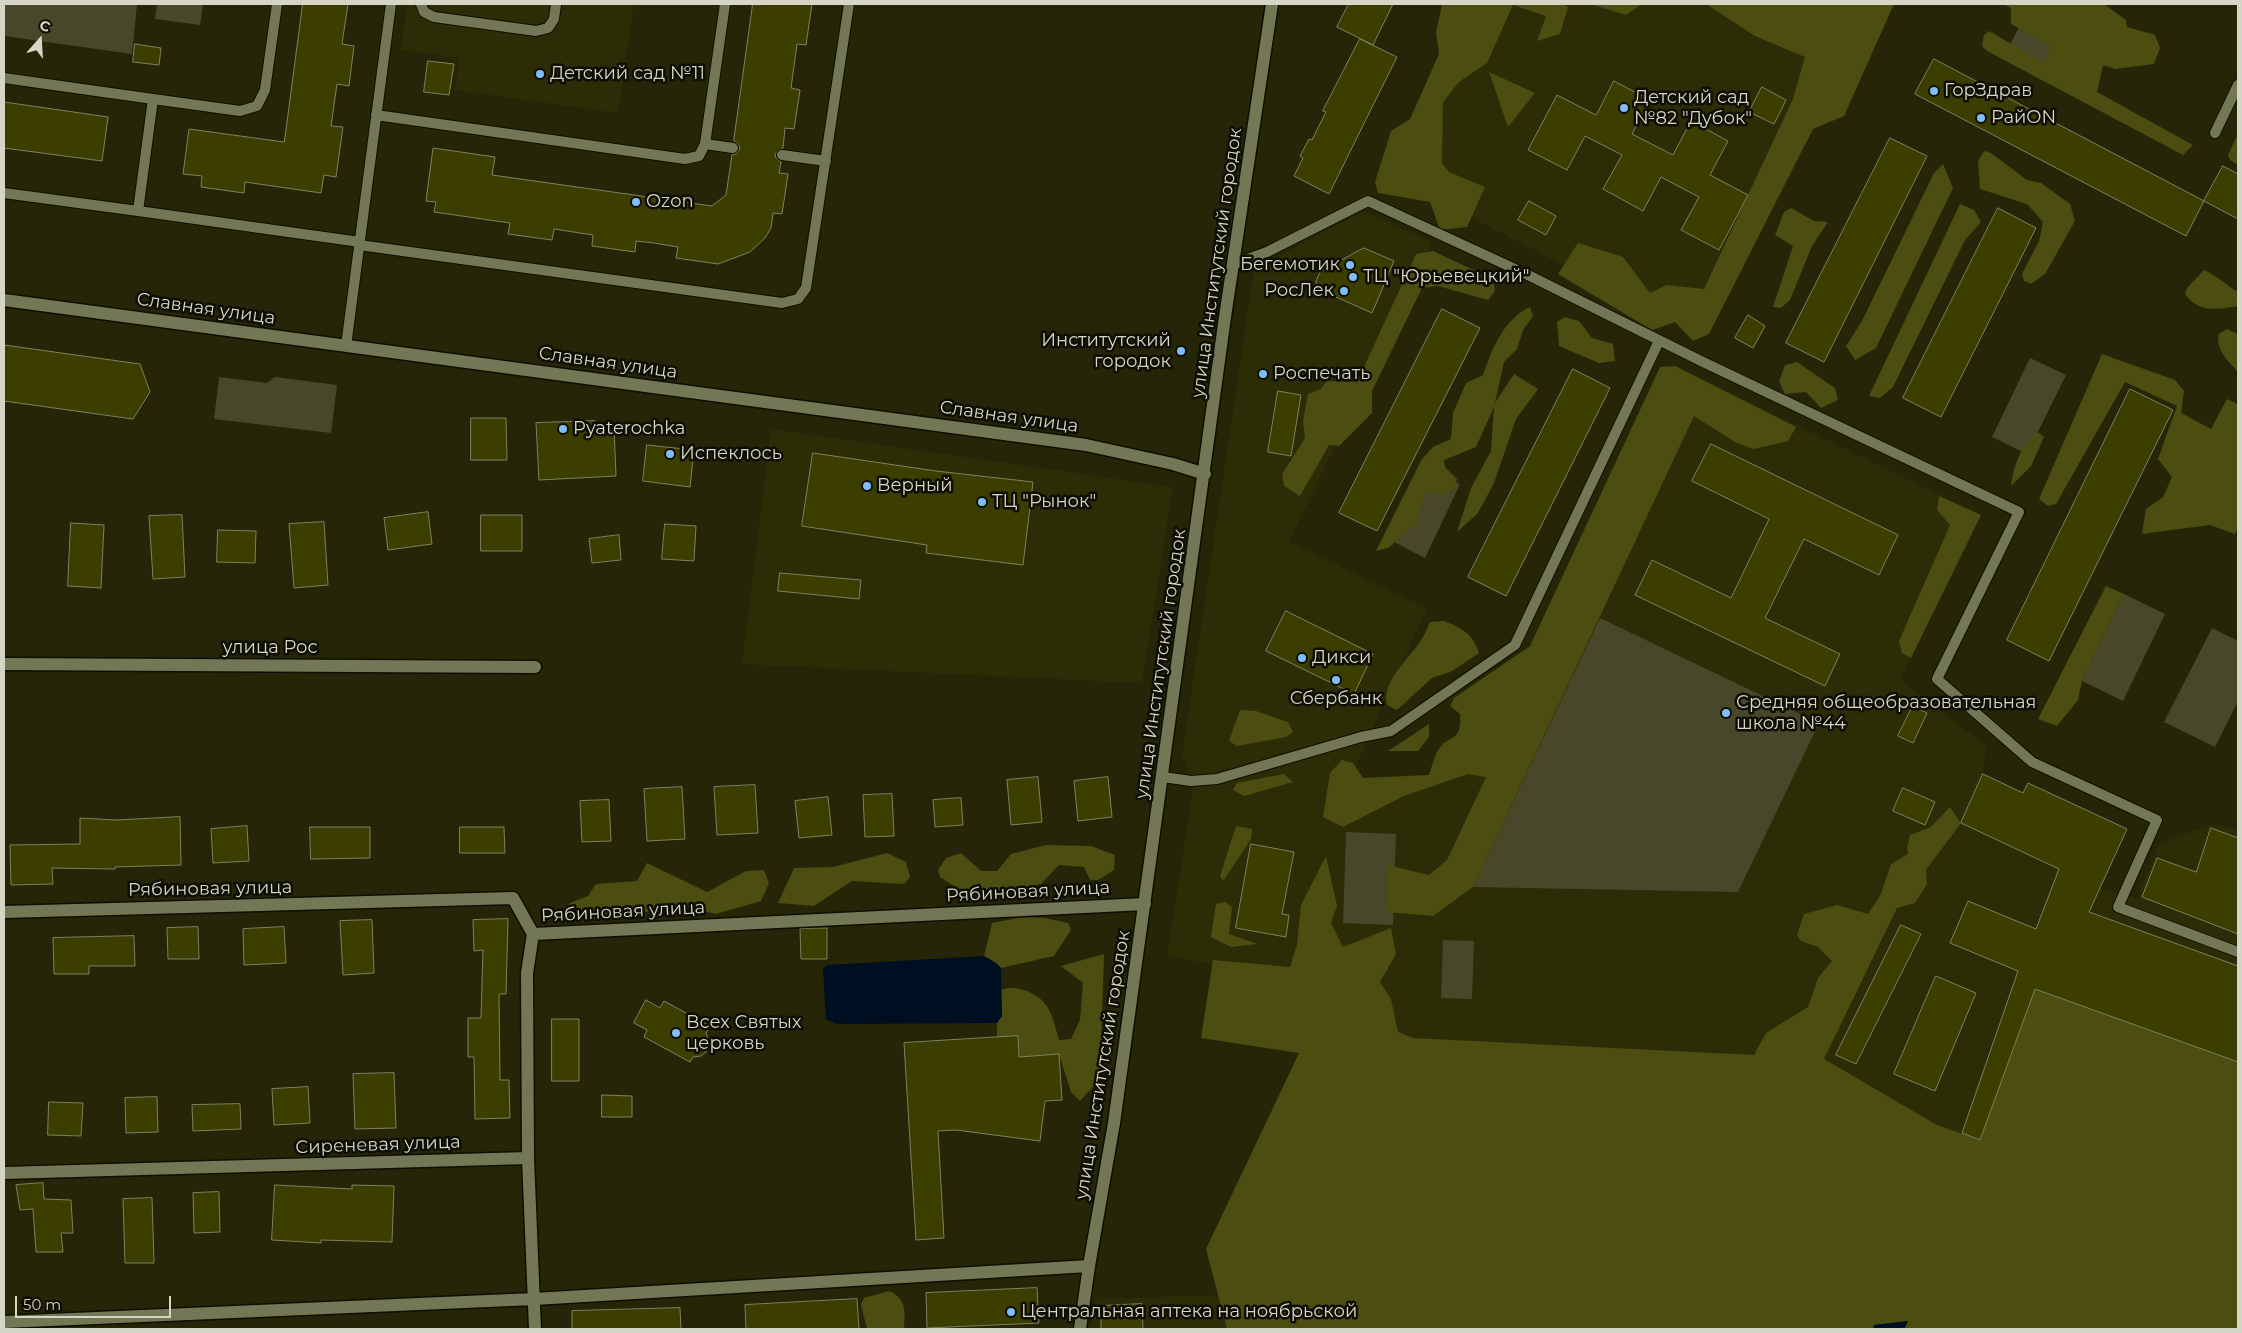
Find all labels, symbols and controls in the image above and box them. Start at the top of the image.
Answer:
north arrow [15,15,65,65]
text: С [37,16,53,36]
place label: Детский сад №11 [550,63,705,85]
marker: Детский сад №11 [534,68,546,80]
place label: ГорЗдрав [1944,80,2032,102]
marker: ГорЗдрав [1928,85,1940,97]
place label: Детский сад №82 "Дубок" [1634,87,1752,130]
marker: Детский сад №82 "Дубок" [1618,102,1630,114]
place label: РайON [1991,107,2056,129]
marker: РайON [1975,112,1987,124]
street label: улица Институтский городок [1187,127,1247,399]
place label: Ozon [646,191,694,213]
marker: Ozon [630,196,642,208]
place label: Бегемотик [1240,254,1340,276]
marker: Бегемотик [1344,259,1356,271]
place label: ТЦ "Юрьевецкий" [1363,266,1529,288]
marker: ТЦ "Юрьевецкий" [1347,271,1359,283]
place label: РосЛек [1264,280,1334,302]
marker: РосЛек [1338,285,1350,297]
street label: Славная улица [135,289,277,329]
place label: Институтский городок [1041,330,1171,372]
street label: Славная улица [537,343,679,383]
marker: Институтский городок [1175,345,1187,357]
place label: Роспечать [1273,363,1370,385]
marker: Роспечать [1257,368,1269,380]
street label: Славная улица [938,397,1080,437]
place label: Pyaterochka [573,418,685,440]
marker: Pyaterochka [557,423,569,435]
place label: Испеклось [680,443,782,465]
marker: Испеклось [664,448,676,460]
place label: Верный [877,475,953,497]
marker: Верный [861,480,873,492]
place label: ТЦ "Рынок" [992,491,1096,513]
marker: ТЦ "Рынок" [976,496,988,508]
street label: улица Институтский городок [1131,528,1191,800]
street label: улица Рос [222,637,318,659]
place label: Дикси [1312,647,1371,669]
marker: Дикси [1296,652,1308,664]
marker: Сбербанк [1330,674,1342,686]
place label: Сбербанк [1290,688,1382,710]
place label: Средняя общеобразовательная школа №44 [1736,692,2036,734]
marker: Средняя общеобразовательная школа №44 [1720,707,1732,719]
street label: Рябиновая улица [128,877,292,901]
street label: Рябиновая улица [945,877,1111,907]
street label: Рябиновая улица [540,897,706,927]
street label: улица Институтский городок [1071,929,1135,1201]
place label: Всех Святых церковь [686,1012,801,1054]
marker: Всех Святых церковь [670,1027,682,1039]
street label: Сиреневая улица [295,1131,461,1159]
scale bar [18,1286,174,1318]
text: 50 m [23,1295,61,1314]
place label: Центральная аптека на ноябрьской [1021,1301,1357,1323]
marker: Центральная аптека на ноябрьской [1005,1306,1017,1318]

